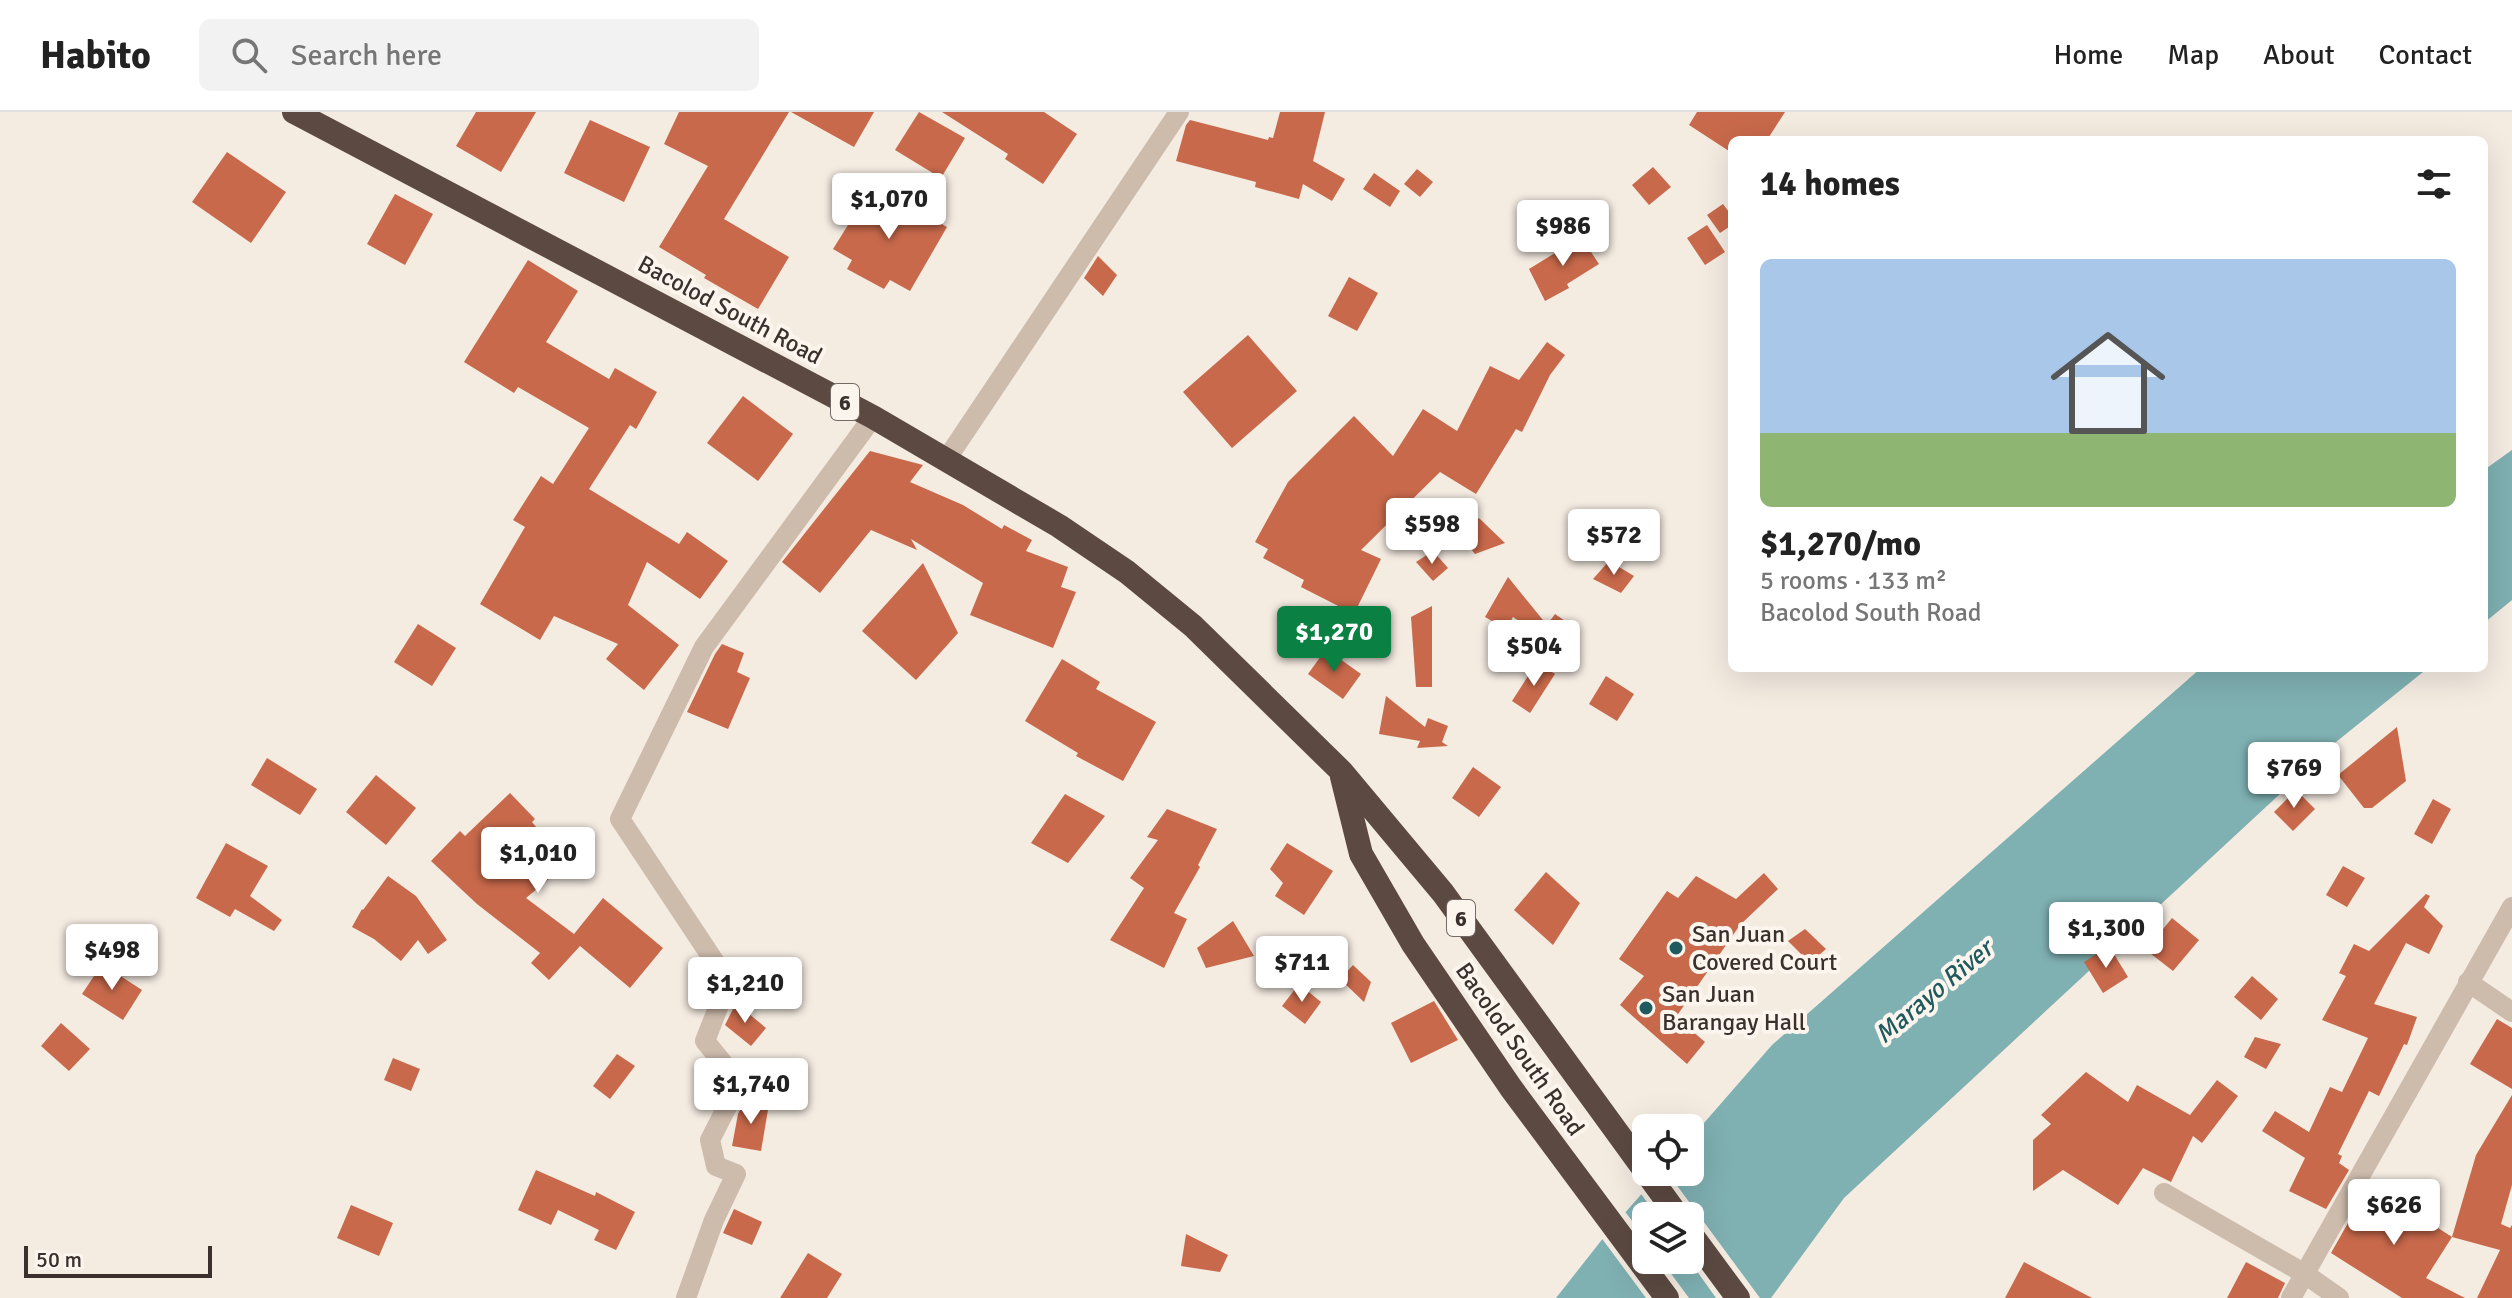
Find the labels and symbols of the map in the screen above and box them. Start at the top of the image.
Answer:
pin: $1,070 [824,173,954,241]
pin: $986 [1516,200,1610,268]
street label: Bacolod South Road [633,249,827,371]
road number: 6 [831,384,859,420]
pin: $598 [1385,498,1479,566]
pin: $572 [1567,509,1661,577]
pin: $1,270 [1269,606,1399,674]
pin: $504 [1487,620,1581,688]
pin: $769 [2247,742,2341,810]
pin: $1,010 [473,827,603,895]
road number: 6 [1447,900,1475,936]
pin: $1,300 [2041,902,2171,970]
place label: San Juan Covered Court [1692,919,1837,977]
pin: $498 [65,924,159,992]
water label: Marayo River [1869,931,2002,1051]
pin: $711 [1255,936,1349,1004]
marker: San Juan Covered Court [1667,939,1685,957]
pin: $1,210 [680,957,810,1025]
street label: Bacolod South Road [1449,957,1591,1141]
place label: San Juan Barangay Hall [1662,979,1806,1037]
marker: San Juan Barangay Hall [1637,999,1655,1017]
pin: $1,740 [686,1058,816,1126]
pin: $626 [2347,1179,2441,1247]
scale bar [24,1242,212,1278]

